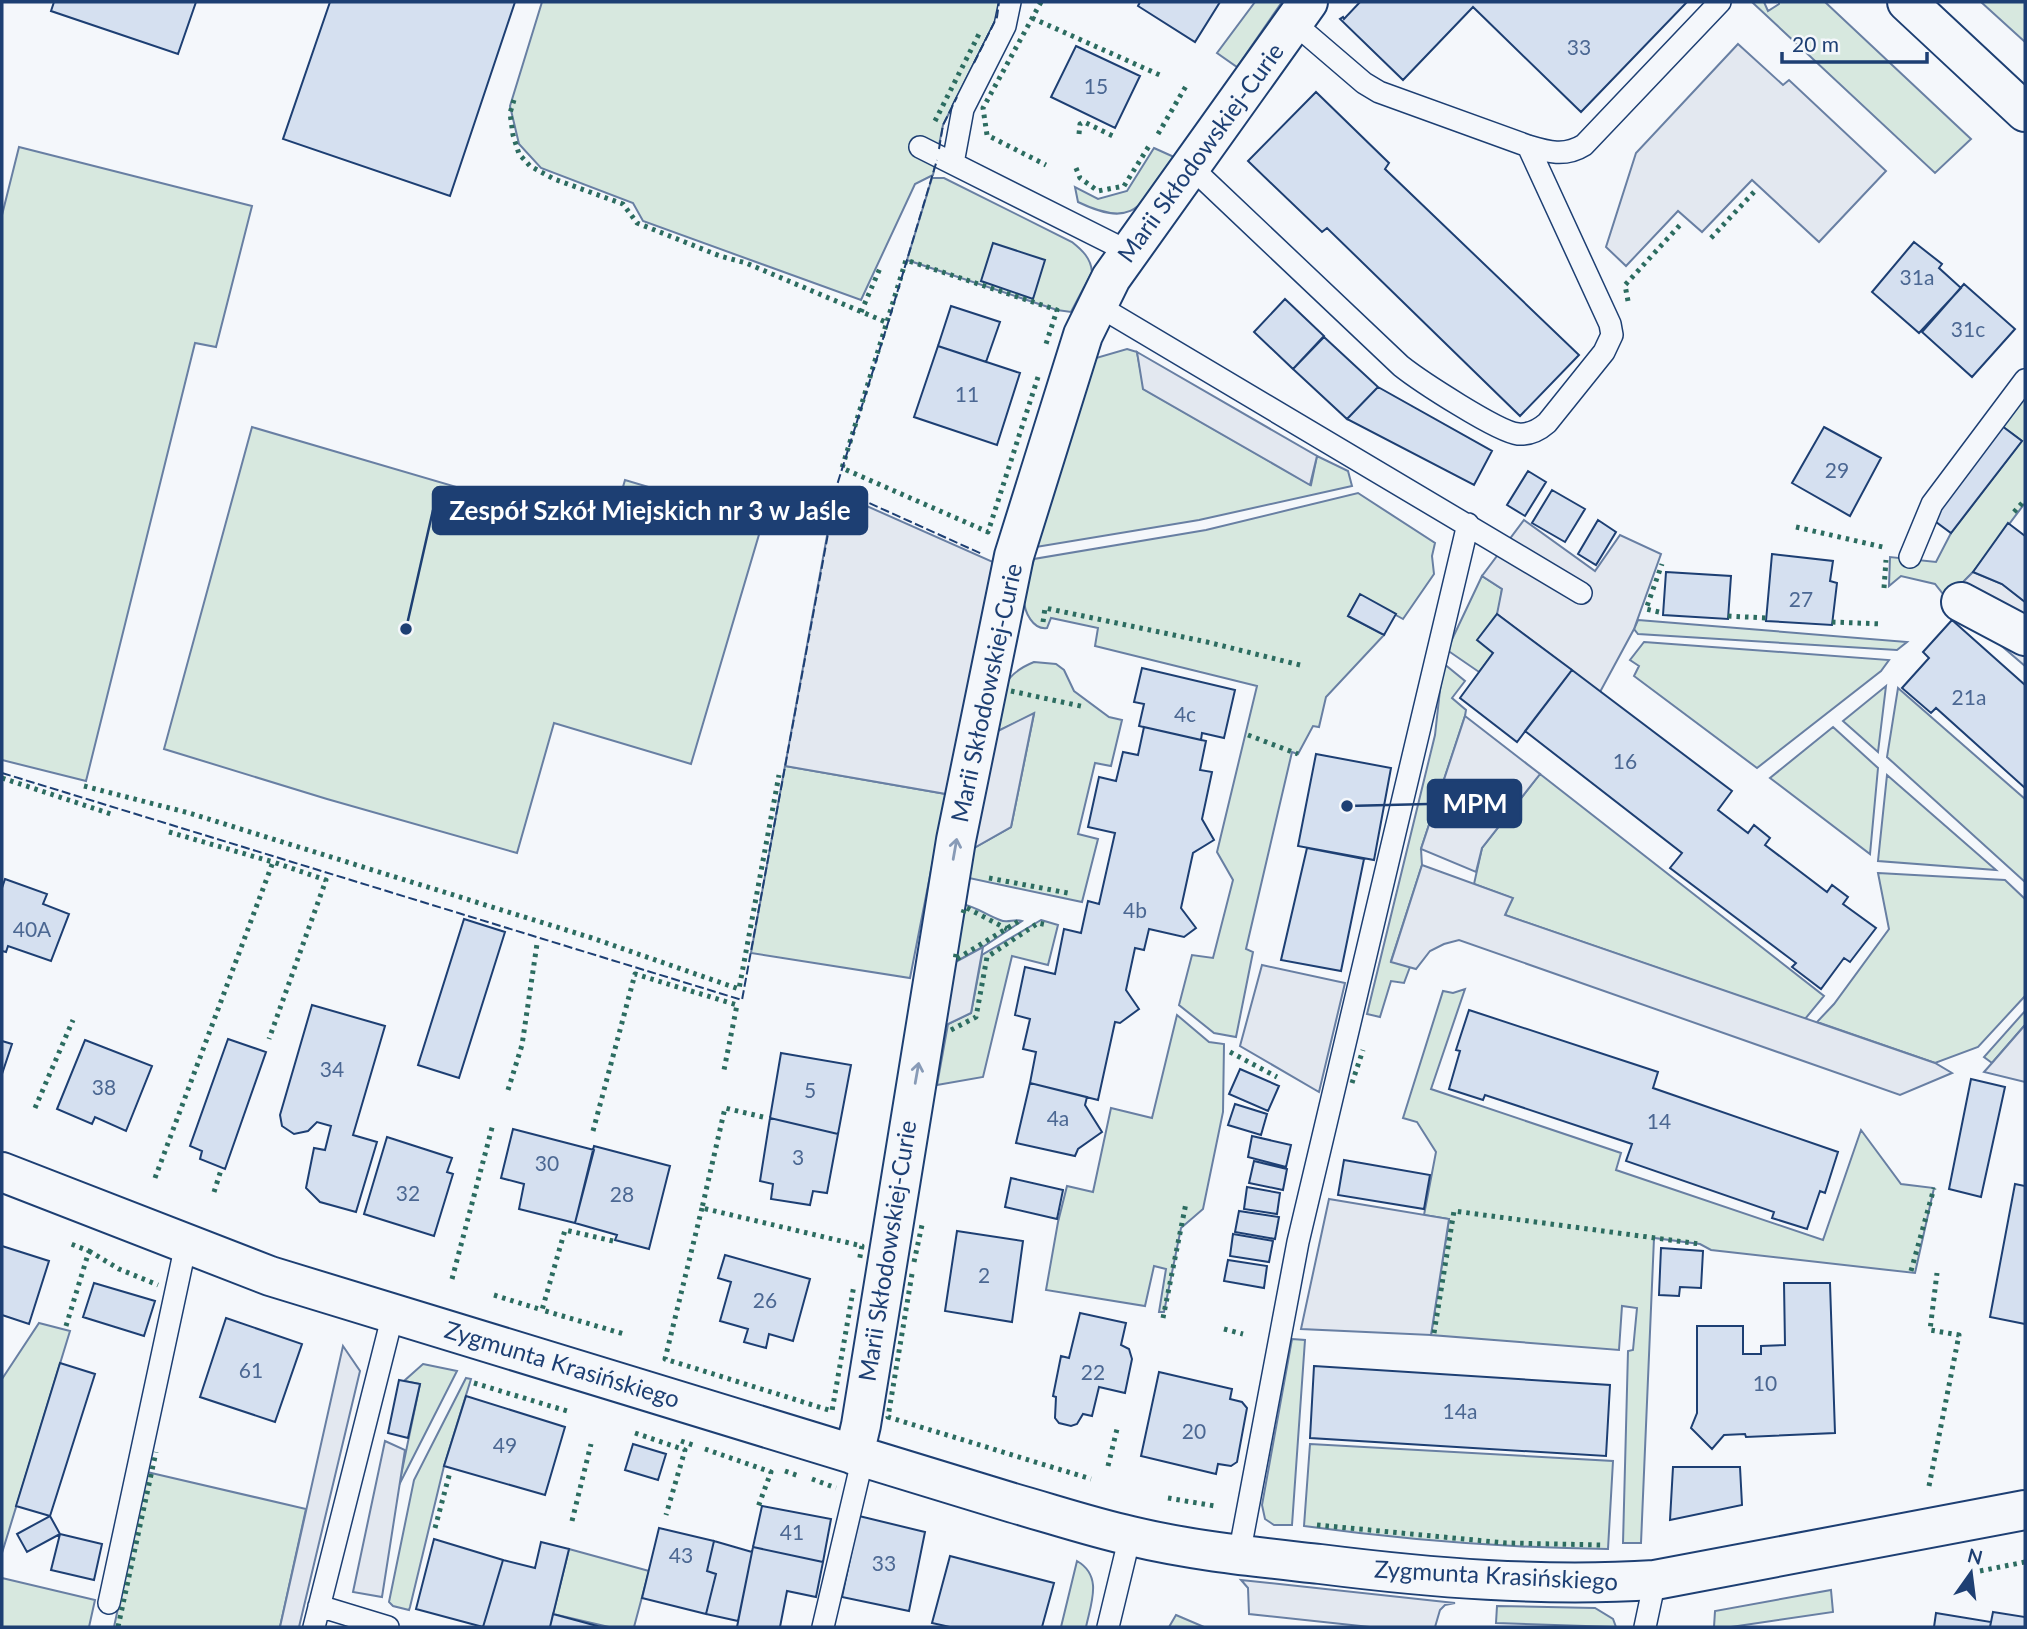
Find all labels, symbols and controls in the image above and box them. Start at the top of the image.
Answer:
scale bar [1782,21,1927,65]
text: 20 m [1792,31,1839,56]
house number: 33 [1567,34,1591,59]
street label: Marii Skłodowskiej-Curie [1110,37,1289,267]
house number: 15 [1084,73,1108,98]
house number: 31a [1900,264,1934,289]
house number: 31c [1951,316,1985,341]
house number: 11 [955,381,979,406]
house number: 29 [1825,457,1849,482]
callout: Zespół Szkół Miejskich nr 3 w Jaśle [433,487,867,534]
text: Zespół Szkół Miejskich nr 3 w Jaśle [449,494,851,526]
street label: Marii Skłodowskiej-Curie [944,561,1027,825]
house number: 27 [1789,586,1813,611]
house number: 21a [1952,684,1986,709]
house number: 4c [1174,701,1196,726]
house number: 16 [1613,748,1637,773]
callout: MPM [1428,780,1521,827]
text: MPM [1442,787,1508,819]
one-way arrow [949,838,962,861]
house number: 4b [1123,897,1147,922]
house number: 40A [13,916,52,941]
house number: 34 [320,1056,344,1081]
one-way arrow [911,1062,924,1085]
house number: 38 [92,1074,116,1099]
house number: 5 [804,1077,816,1102]
house number: 4a [1047,1105,1069,1130]
house number: 14 [1647,1108,1671,1133]
street label: Marii Skłodowskiej-Curie [852,1118,921,1383]
house number: 3 [792,1144,804,1169]
house number: 30 [535,1150,559,1175]
house number: 32 [396,1180,420,1205]
house number: 28 [610,1181,634,1206]
house number: 2 [978,1262,990,1287]
house number: 26 [753,1287,777,1312]
street label: Zygmunta Krasińskiego [441,1314,683,1413]
house number: 61 [239,1357,263,1382]
house number: 22 [1081,1359,1105,1384]
house number: 10 [1753,1370,1777,1395]
house number: 14a [1443,1398,1477,1423]
house number: 20 [1182,1418,1206,1443]
house number: 49 [493,1432,517,1457]
house number: 41 [780,1519,804,1544]
north arrow [1936,1538,2006,1608]
house number: 43 [669,1542,693,1567]
text: N [1965,1543,1985,1569]
house number: 33 [872,1550,896,1575]
street label: Zygmunta Krasińskiego [1373,1554,1619,1595]

